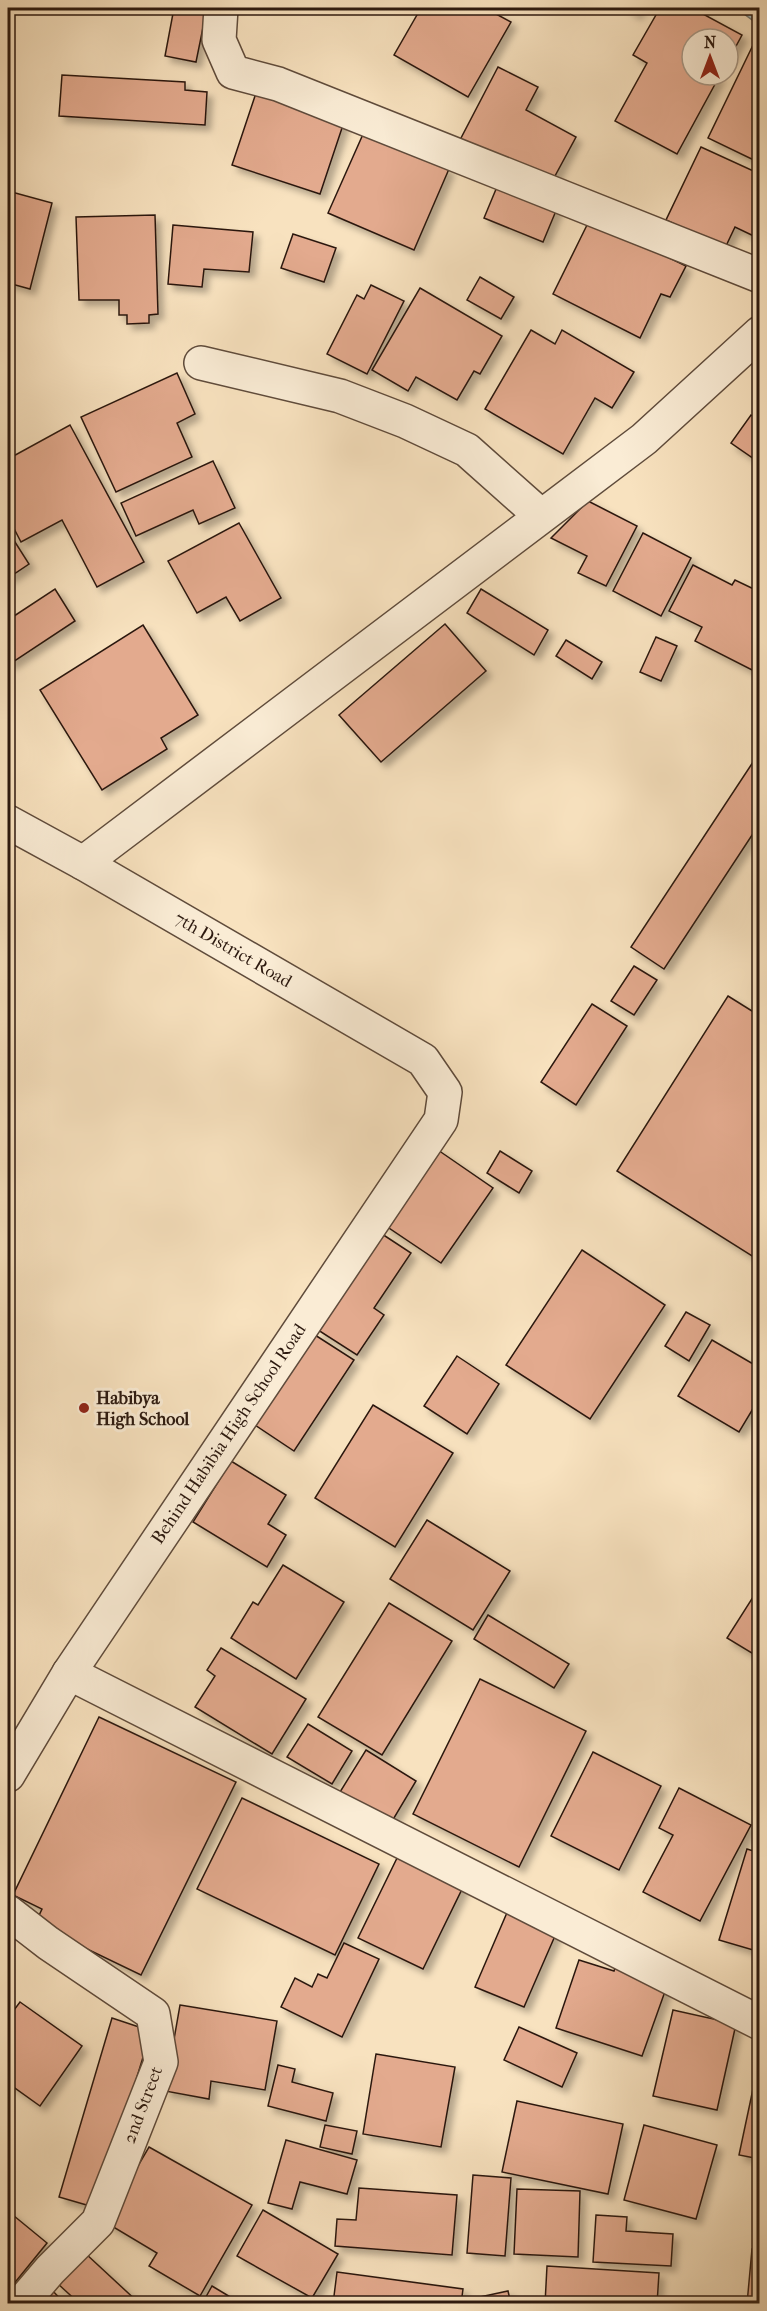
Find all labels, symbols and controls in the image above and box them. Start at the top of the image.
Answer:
north arrow [680,27,740,87]
text: N [704,33,717,52]
street label: 7th District Road [170,908,296,992]
street label: Behind Habibia High School Road [147,1320,311,1548]
place label: Habibya High School [96,1388,190,1430]
marker: Habibya High School [77,1401,91,1415]
street label: 2nd Street [119,2063,167,2146]

